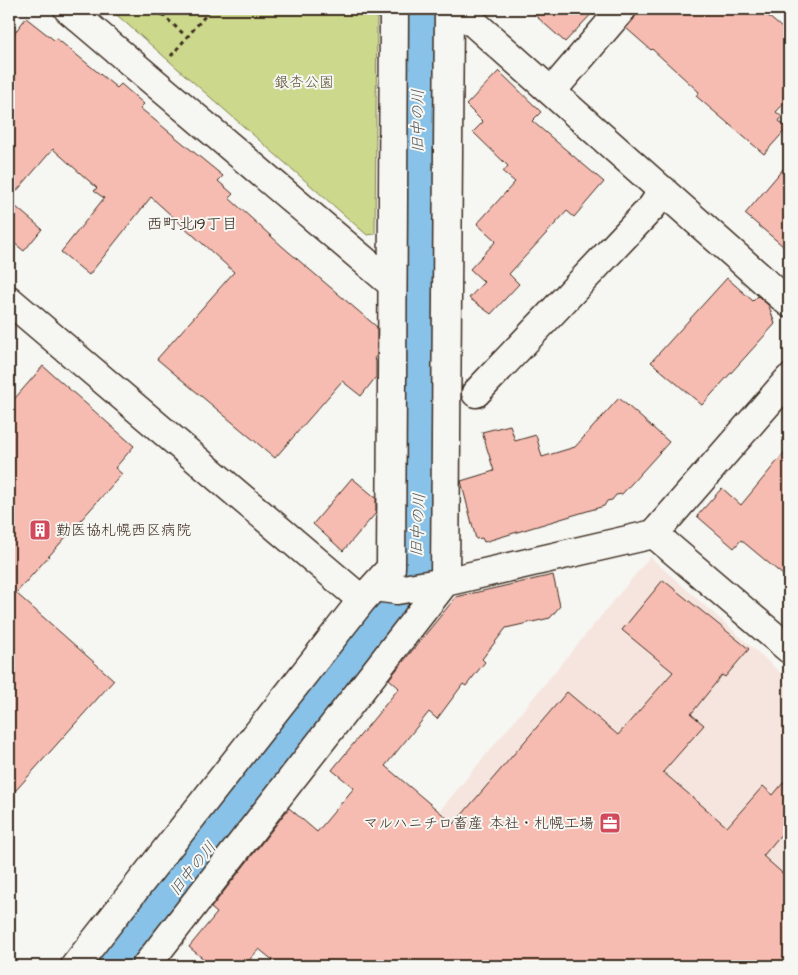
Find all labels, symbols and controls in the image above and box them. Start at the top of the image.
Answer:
park label: 銀杏公園 [274,72,334,93]
water label: 旧中の川 [407,89,429,153]
district label: 西町北19丁目 [146,213,238,235]
water label: 旧中の川 [405,493,431,558]
building icon: 勤医協札幌西区病院 [28,518,52,542]
place label: 勤医協札幌西区病院 [56,520,191,541]
office icon: マルハニチロ畜産 本社・札幌工場 [598,811,622,835]
place label: マルハニチロ畜産 本社・札幌工場 [363,813,594,834]
water label: 旧中の川 [164,837,221,900]

